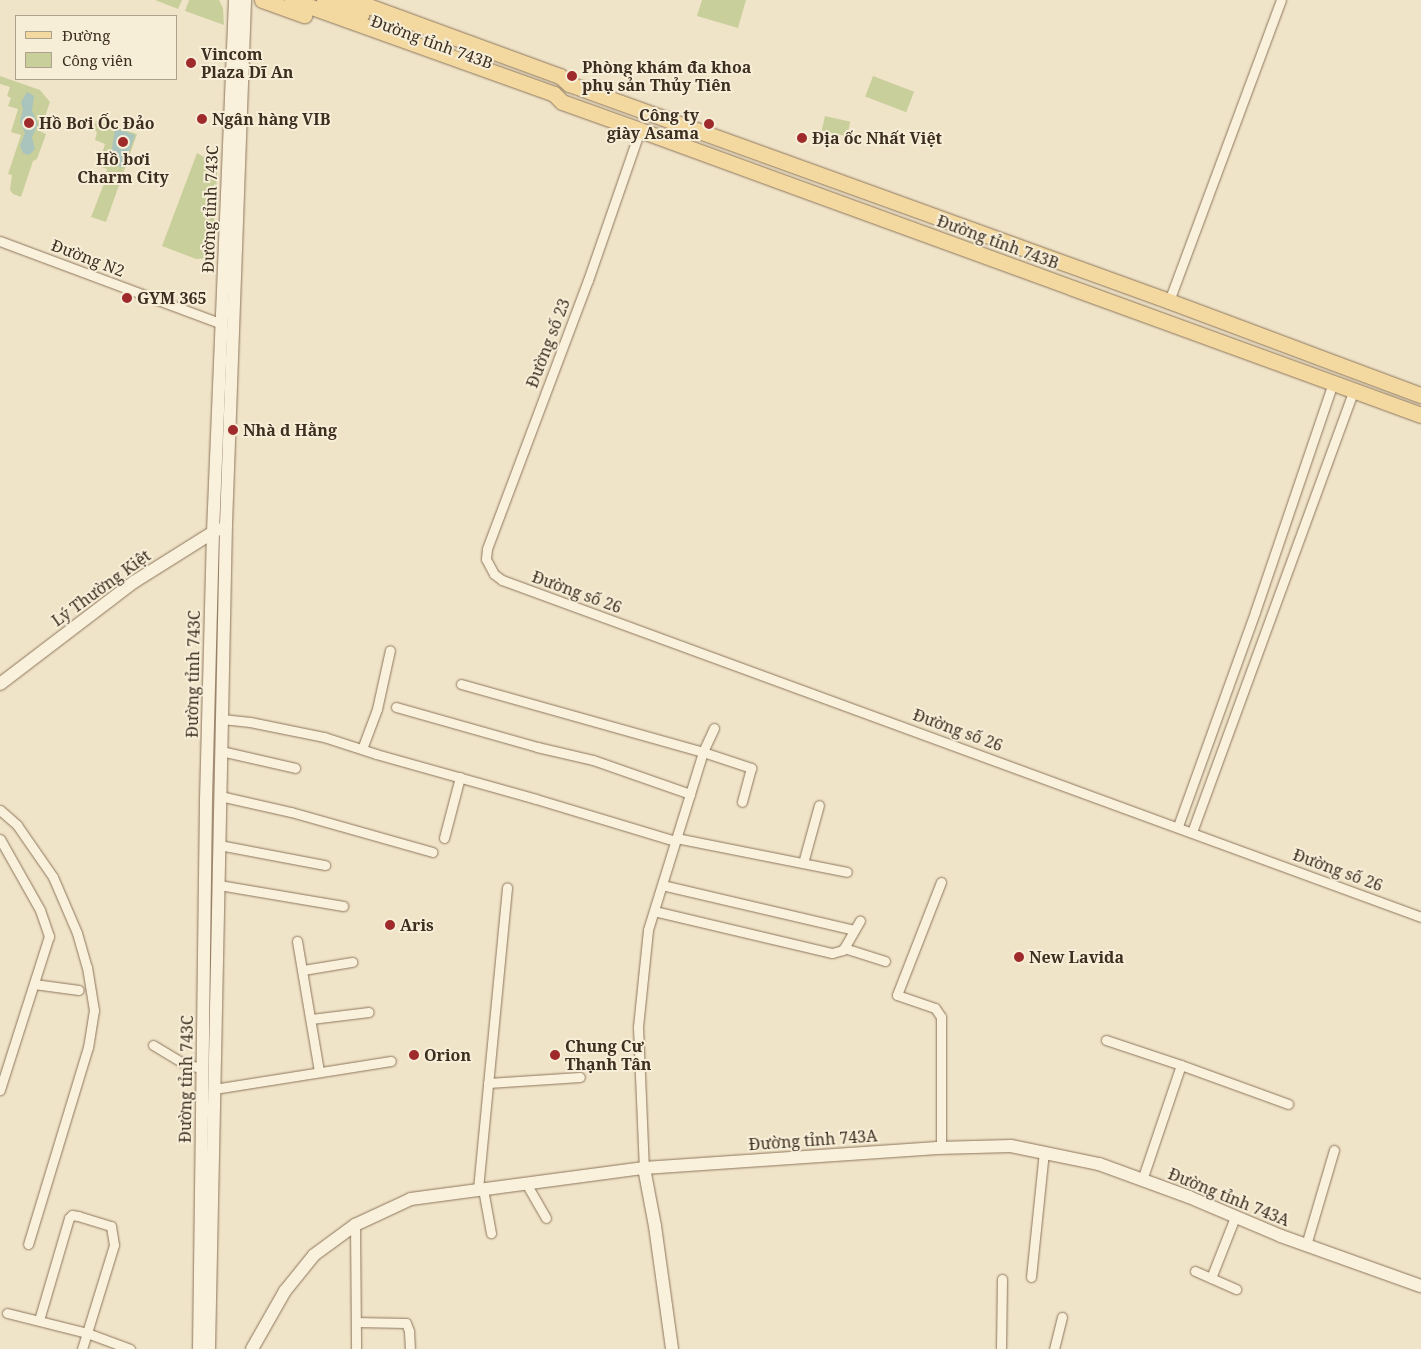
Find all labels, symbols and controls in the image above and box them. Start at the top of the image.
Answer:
street label: Đường tỉnh 743B [368,11,496,73]
legend [15,15,178,80]
text: Đường [62,25,110,45]
place label: Vincom Plaza Dĩ An [201,44,293,82]
text: Công viên [62,50,133,70]
marker: Vincom Plaza Dĩ An [185,57,197,69]
place label: Phòng khám đa khoa phụ sản Thủy Tiên [582,57,751,95]
marker: Phòng khám đa khoa phụ sản Thủy Tiên [566,70,578,82]
place label: Công ty giày Asama [607,105,699,143]
place label: Ngân hàng VIB [212,109,330,129]
place label: Hồ Bơi Ốc Đảo [39,113,155,133]
marker: Ngân hàng VIB [196,113,208,125]
marker: Hồ Bơi Ốc Đảo [23,117,35,129]
marker: Công ty giày Asama [703,118,715,130]
place label: Địa ốc Nhất Việt [812,128,942,148]
marker: Địa ốc Nhất Việt [796,132,808,144]
marker: Hồ bơi Charm City [117,136,129,148]
street label: Đường tỉnh 743C [198,145,222,273]
place label: Hồ bơi Charm City [77,149,169,187]
street label: Đường tỉnh 743B [934,211,1062,273]
street label: Đường N2 [49,235,127,281]
place label: GYM 365 [137,288,207,308]
marker: GYM 365 [121,292,133,304]
street label: Đường số 23 [522,296,574,390]
place label: Nhà d Hằng [243,420,337,440]
marker: Nhà d Hằng [227,424,239,436]
street label: Lý Thường Kiệt [48,546,154,630]
street label: Đường số 26 [530,567,624,617]
street label: Đường tỉnh 743C [182,610,204,738]
street label: Đường số 26 [911,705,1005,755]
street label: Đường số 26 [1291,845,1385,895]
place label: Aris [400,915,434,935]
marker: Aris [384,919,396,931]
place label: New Lavida [1029,947,1124,967]
marker: New Lavida [1013,951,1025,963]
street label: Đường tỉnh 743C [175,1015,197,1143]
place label: Chung Cư Thạnh Tân [565,1036,651,1074]
place label: Orion [424,1045,471,1065]
marker: Orion [408,1049,420,1061]
marker: Chung Cư Thạnh Tân [549,1049,561,1061]
street label: Đường tỉnh 743A [748,1126,878,1154]
street label: Đường tỉnh 743A [1166,1164,1292,1230]

